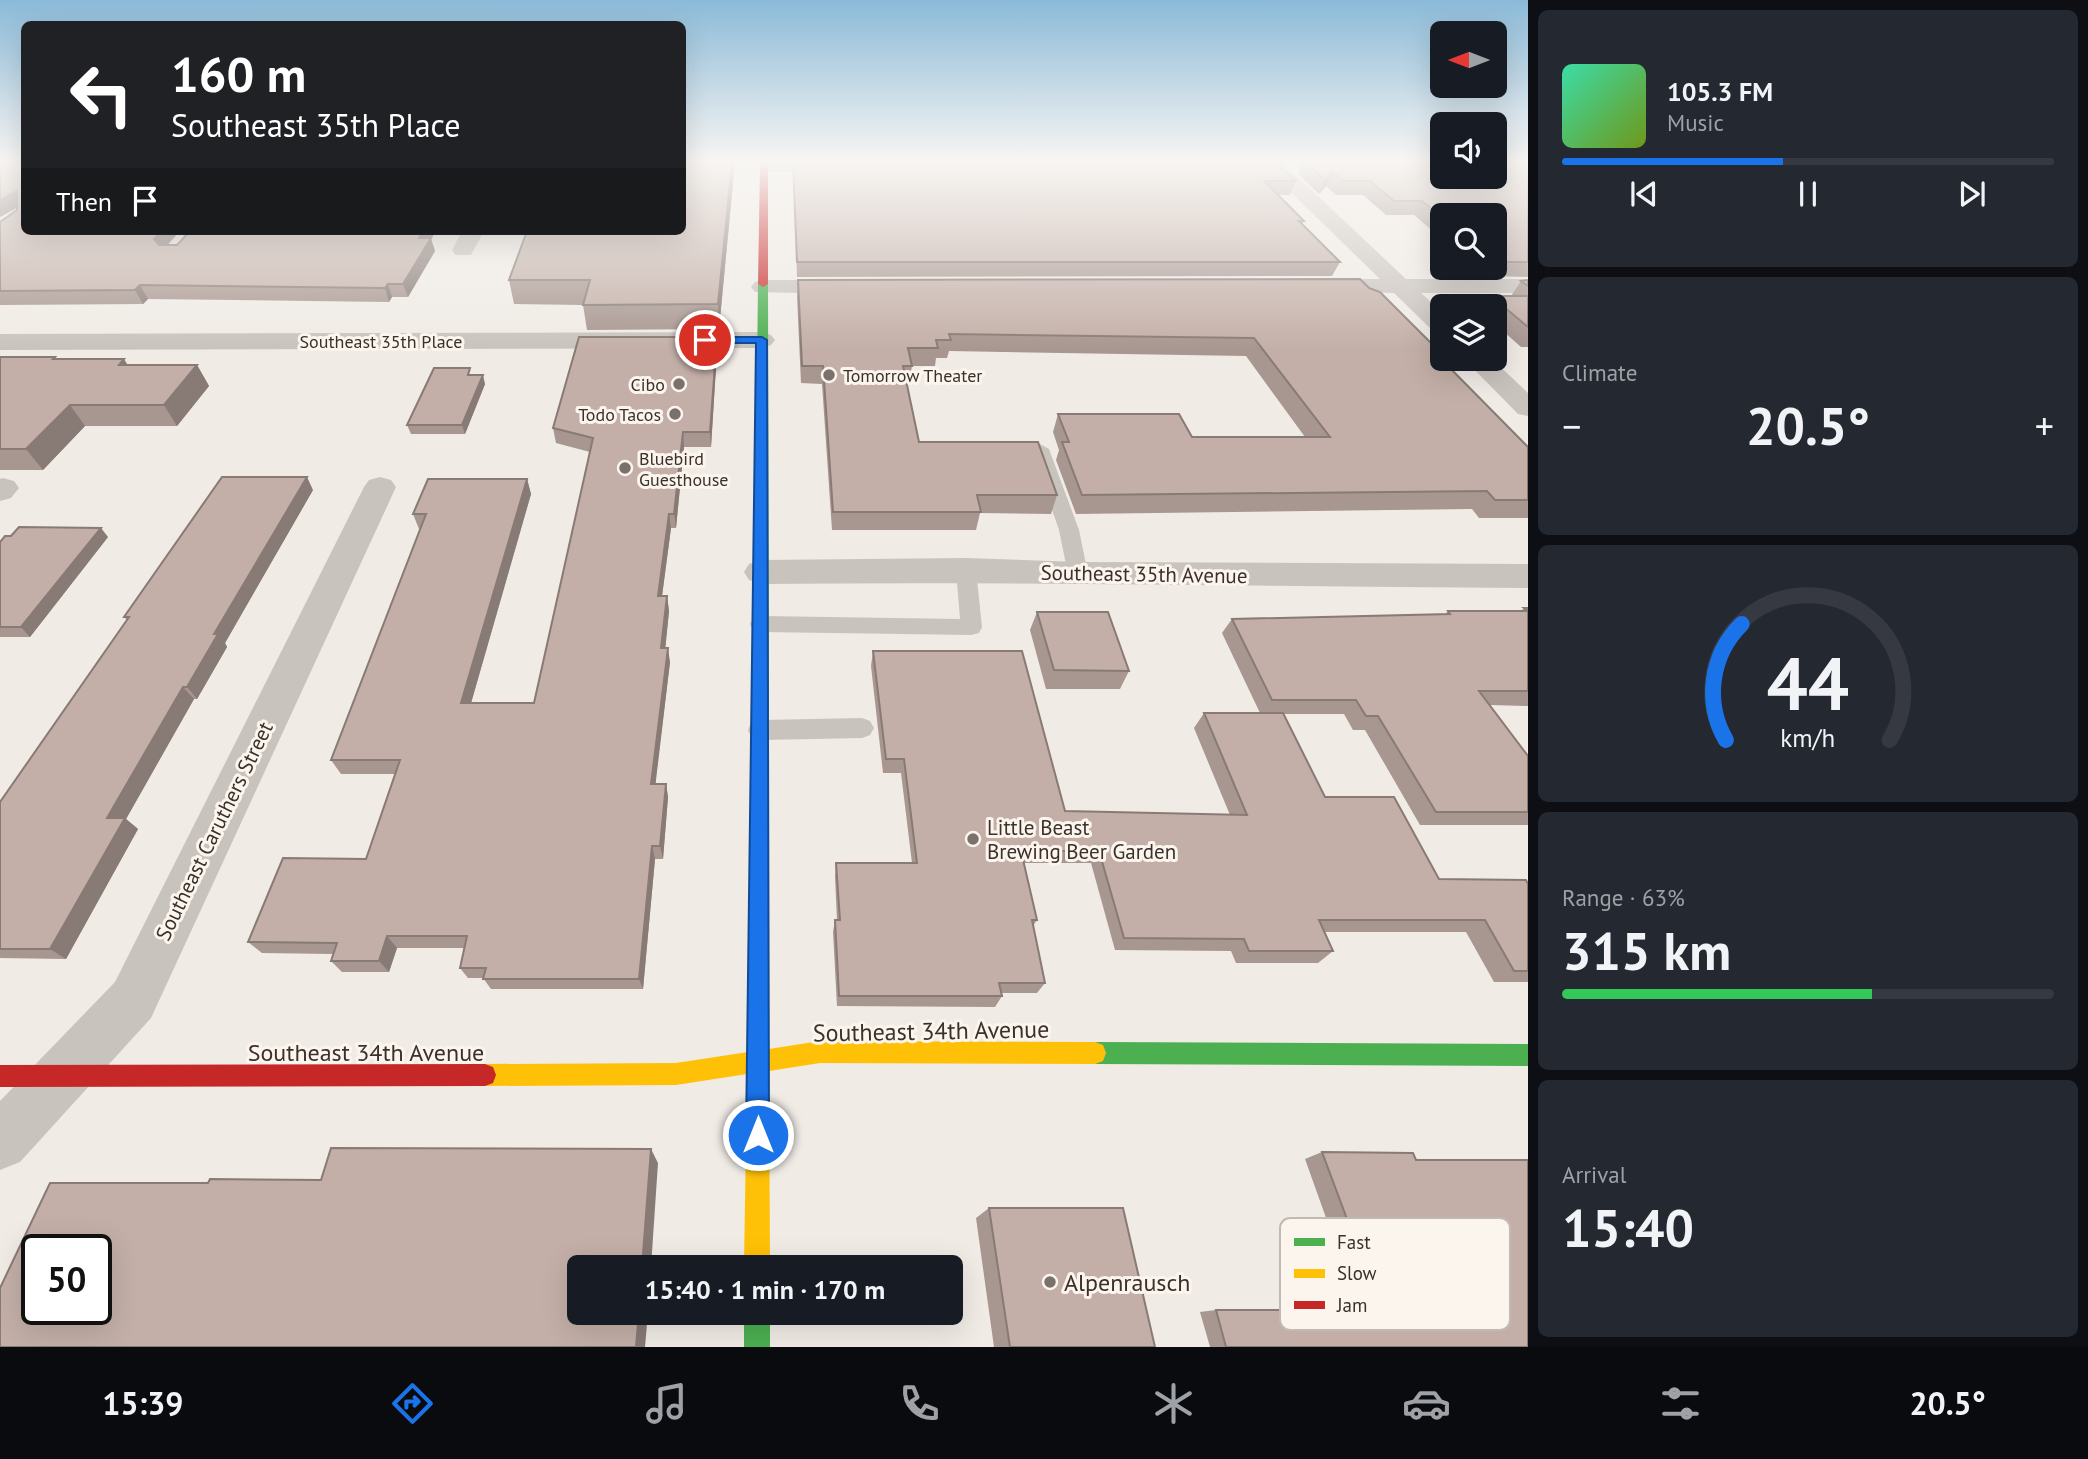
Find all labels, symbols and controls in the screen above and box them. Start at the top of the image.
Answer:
north arrow [1430,21,1507,98]
map controls [1430,21,1507,371]
text: 160 m [171,42,306,106]
icon: left [56,49,147,140]
text: 105.3 FM [1667,75,1773,108]
text: Southeast 35th Place [171,104,461,146]
text: Music [1667,108,1724,137]
button: sound [1430,112,1507,189]
icon: previous [1625,175,1663,213]
icon: pause [1789,175,1827,213]
icon: next [1953,175,1991,213]
icon: arrive [126,182,164,220]
text: Then [56,185,112,218]
button: search [1430,203,1507,280]
button: layers [1430,294,1507,371]
pin [675,310,735,370]
icon: arrive [686,321,724,359]
street label: Southeast 35th Place [300,330,462,353]
text: Climate [1562,358,1637,387]
place label: Tomorrow Theater [843,364,982,387]
marker: Tomorrow Theater [821,367,837,383]
place label: Cibo [631,373,665,396]
marker: Cibo [671,376,687,392]
text: 20.5° [1746,392,1870,459]
text: − [1562,401,1581,450]
text: + [2035,401,2054,450]
place label: Todo Tacos [578,403,661,426]
marker: Todo Tacos [667,406,683,422]
place label: Bluebird Guesthouse [639,447,728,491]
marker: Bluebird Guesthouse [617,460,633,476]
street label: Southeast 35th Avenue [1040,559,1248,589]
text: 44 [1767,636,1849,730]
street label: Southeast Caruthers Street [149,717,279,945]
text: km/h [1781,721,1835,753]
place label: Little Beast Brewing Beer Garden [987,814,1176,865]
marker: Little Beast Brewing Beer Garden [965,831,981,847]
text: Range · 63% [1562,883,1685,912]
text: 315 km [1562,917,1731,984]
street label: Southeast 34th Avenue [812,1013,1050,1049]
street label: Southeast 34th Avenue [248,1037,484,1068]
position arrow [721,1098,795,1172]
text: Arrival [1562,1160,1626,1189]
text: 15:40 [1562,1194,1694,1261]
legend [1280,1218,1510,1330]
text: Fast [1337,1230,1371,1254]
speed limit sign: 50 [21,1234,112,1325]
text: Slow [1337,1261,1377,1285]
place label: Alpenrausch [1064,1267,1190,1298]
text: 15:40 · 1 min · 170 m [645,1273,885,1306]
marker: Alpenrausch [1042,1274,1058,1290]
text: Jam [1336,1293,1367,1317]
icon: directions [388,1379,437,1428]
icon: music [642,1379,691,1428]
icon: phone [895,1379,944,1428]
icon: climate [1149,1379,1198,1428]
icon: car [1402,1379,1451,1428]
icon: filters [1656,1379,1705,1428]
text: 15:39 [102,1382,183,1424]
text: 20.5° [1909,1382,1986,1424]

